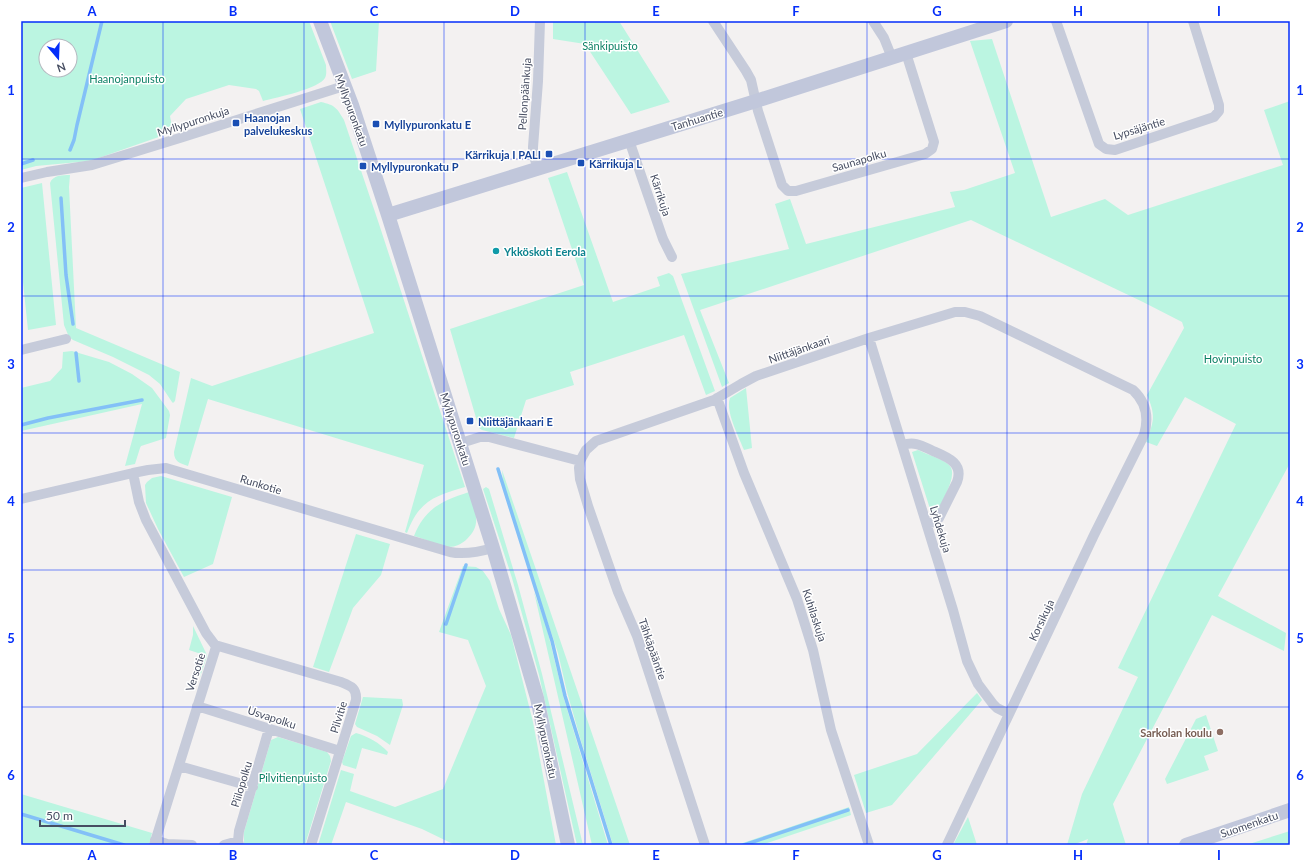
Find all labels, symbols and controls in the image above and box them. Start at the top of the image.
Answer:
text: A [86,3,97,19]
text: B [229,3,238,19]
text: C [370,3,379,19]
text: D [510,3,520,19]
text: E [652,3,660,19]
text: F [792,3,800,19]
text: G [932,3,942,19]
text: H [1073,3,1083,19]
text: I [1217,3,1221,19]
north arrow [38,38,78,78]
park label: Sänkipuisto [582,39,638,52]
street label: Pellonpäänkuja [515,57,533,131]
text: N [55,60,68,75]
park label: Haanojanpuisto [89,72,165,85]
street label: Myllypuronkatu [333,72,371,148]
text: 1 [7,82,15,98]
text: 1 [1296,82,1304,98]
street label: Myllypuronkuja [155,103,231,139]
street label: Tanhuantie [670,105,725,133]
place label: Haanojan palvelukeskus [244,111,312,137]
street label: Lypsäjäntie [1112,114,1167,142]
marker: Haanojan palvelukeskus [231,118,241,128]
place label: Myllypuronkatu E [384,118,471,131]
marker: Myllypuronkatu E [371,119,381,129]
street label: Saunapolku [830,146,888,174]
place label: Kärrikuja I PALI [465,148,541,161]
marker: Kärrikuja I PALI [544,149,554,159]
place label: Kärrikuja L [589,157,642,170]
marker: Kärrikuja L [576,158,586,168]
place label: Myllypuronkatu P [371,160,459,173]
marker: Myllypuronkatu P [358,161,368,171]
street label: Kärrikuja [648,172,674,218]
text: 2 [7,219,15,235]
text: 2 [1296,219,1304,235]
place label: Ykköskoti Eerola [503,245,586,258]
marker: Ykköskoti Eerola [491,246,501,256]
street label: Niittäjänkaari [767,332,832,366]
park label: Hovinpuisto [1204,352,1262,365]
text: 3 [7,356,15,372]
text: 3 [1296,356,1304,372]
street label: Myllypuronkatu [438,391,474,467]
place label: Niittäjänkaari E [478,415,553,428]
marker: Niittäjänkaari E [465,416,475,426]
street label: Runkotie [239,472,284,497]
text: 4 [7,493,15,509]
text: 4 [1296,493,1304,509]
street label: Lyhdekuja [928,504,954,554]
street label: Kuhilaskuja [800,587,830,643]
street label: Korsikuja [1026,597,1056,643]
street label: Tähkäpääntie [636,617,670,681]
text: 5 [7,630,15,646]
text: 5 [1296,630,1304,646]
street label: Versotie [183,651,207,693]
street label: Pilvitie [327,699,349,735]
street label: Myllypuronkatu [532,702,560,780]
street label: Usvapolku [246,703,298,731]
place label: Sarkolan koulu [1140,726,1212,739]
marker: Sarkolan koulu [1215,727,1225,737]
street label: Piilopolku [228,759,254,809]
text: 6 [7,767,15,783]
text: 6 [1296,767,1304,783]
park label: Pilvitienpuisto [259,771,327,784]
scale bar [40,802,125,828]
text: 50 m [46,808,73,823]
street label: Suomenkatu [1218,808,1280,840]
text: A [86,847,97,863]
text: B [229,847,238,863]
text: C [370,847,379,863]
text: D [510,847,520,863]
text: E [652,847,660,863]
text: F [792,847,800,863]
text: G [932,847,942,863]
text: H [1073,847,1083,863]
text: I [1217,847,1221,863]

